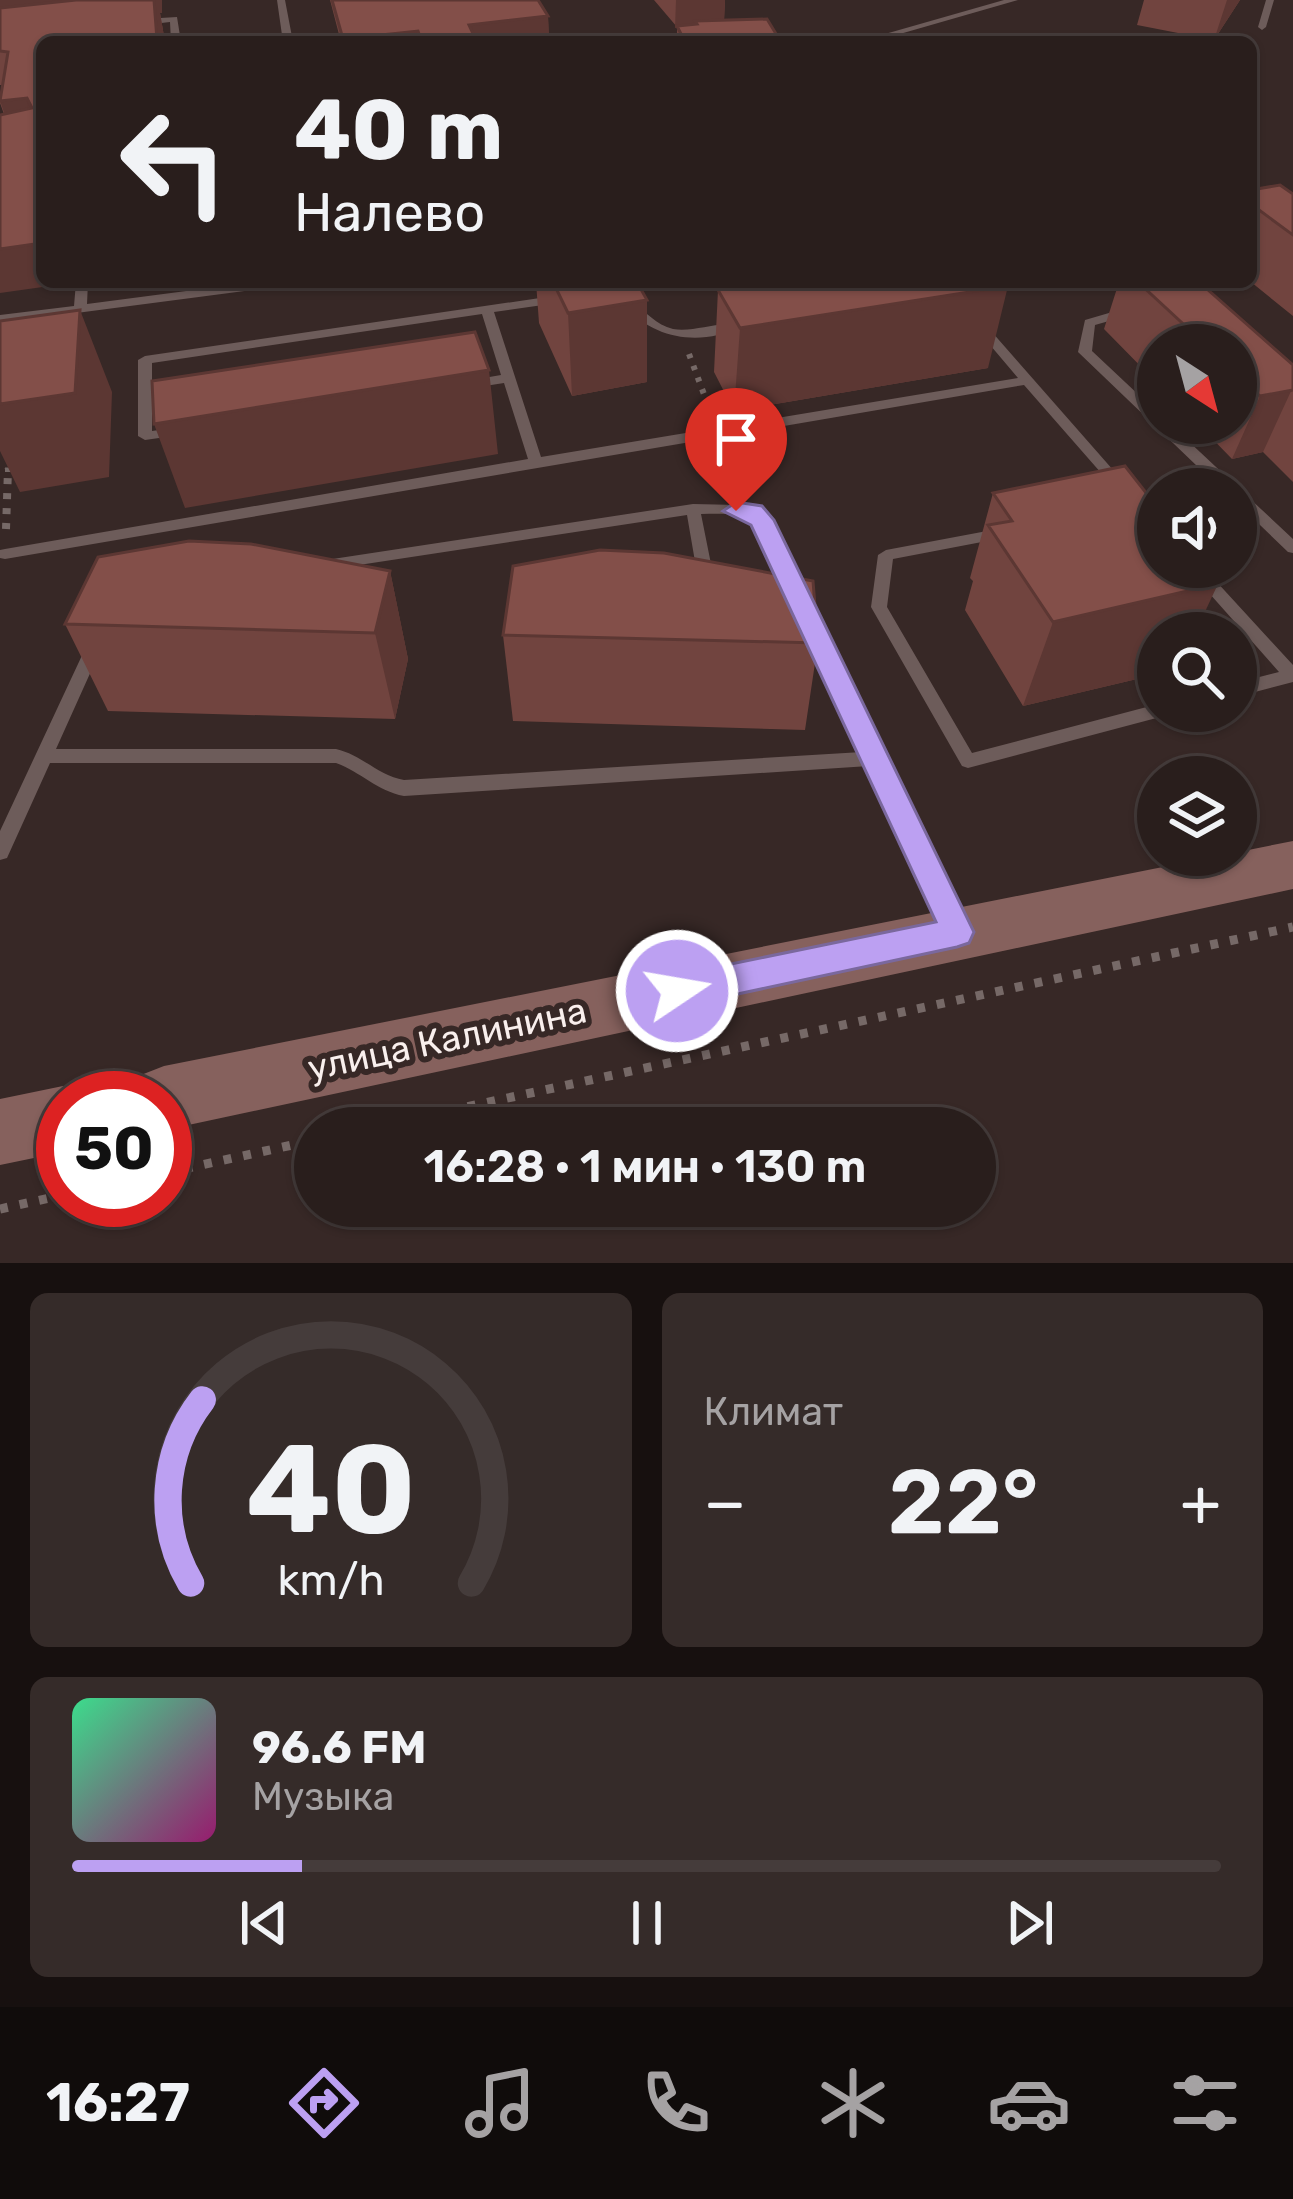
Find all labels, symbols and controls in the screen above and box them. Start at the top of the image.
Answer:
text: 40 m [294,80,503,180]
icon: left [96,84,252,240]
text: Налево [294,181,485,245]
north arrow [1137,324,1257,444]
map controls [1137,324,1257,876]
pin [685,388,787,511]
icon: arrive [703,406,769,472]
button: sound [1137,468,1257,588]
button: search [1137,612,1257,732]
button: layers [1137,756,1257,876]
position arrow [614,928,740,1054]
street label: улица Калинина [304,988,590,1090]
speed limit sign: 50 [36,1071,192,1227]
text: 16:28 · 1 мин · 130 m [424,1140,866,1193]
text: Климат [704,1389,843,1435]
text: 40 [246,1415,416,1563]
text: 22° [888,1449,1038,1556]
text: − [704,1463,746,1542]
text: + [1180,1463,1221,1542]
text: km/h [277,1555,384,1606]
text: 96.6 FM [252,1721,426,1774]
text: Музыка [252,1774,394,1820]
icon: previous [231,1890,297,1956]
icon: pause [614,1890,680,1956]
icon: next [997,1890,1063,1956]
icon: directions [282,2061,366,2145]
icon: music [458,2061,542,2145]
icon: phone [634,2061,718,2145]
icon: climate [811,2061,895,2145]
icon: car [987,2061,1071,2145]
icon: filters [1163,2061,1247,2145]
text: 16:27 [46,2071,190,2135]

